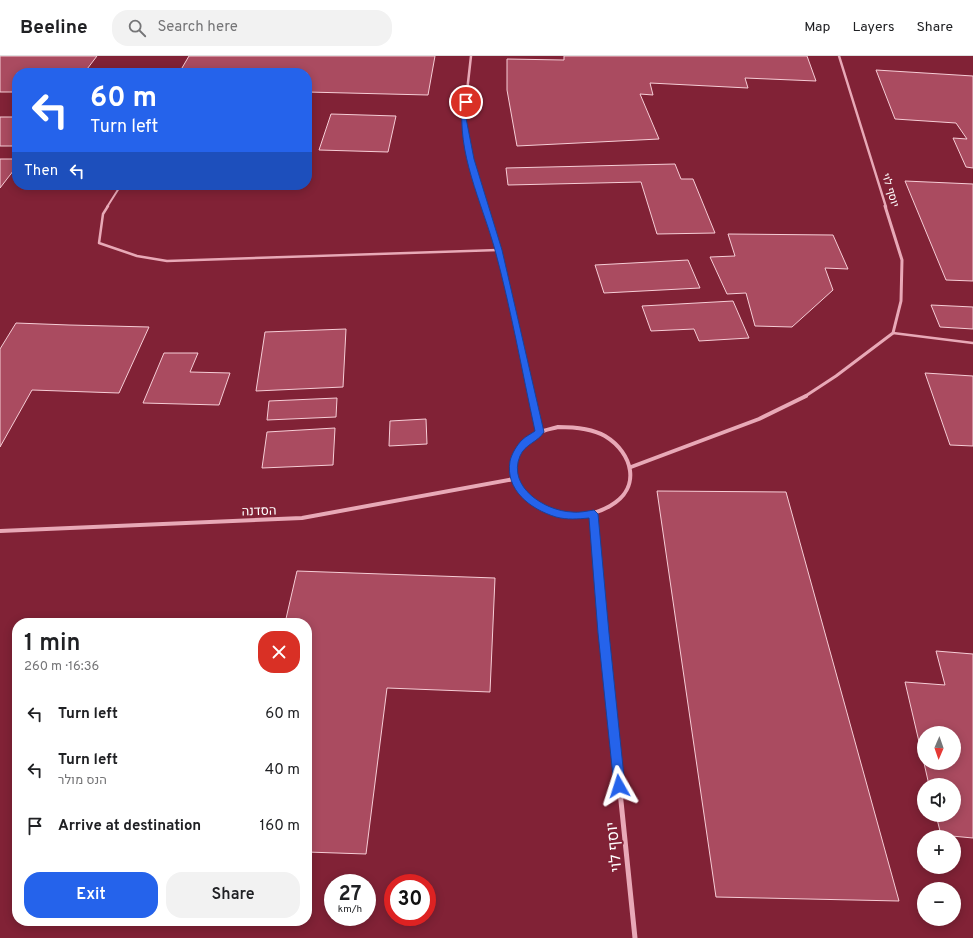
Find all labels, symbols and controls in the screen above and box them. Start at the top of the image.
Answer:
search box [112,10,392,46]
text: Beeline [20,16,88,40]
icon: search [126,17,148,39]
text: Search here [158,18,238,37]
text: Map [804,19,830,36]
text: Layers [852,19,894,36]
text: Share [916,19,953,36]
text: 60 m [90,81,157,117]
icon: left [24,84,76,136]
pin [449,85,483,119]
icon: arrive [455,91,477,113]
text: Turn left [90,116,158,139]
icon: left [66,160,88,182]
text: Then [24,162,58,181]
street label: יוסף לוי [878,172,902,209]
street label: הסדנה [241,503,277,521]
text: 1 min [24,629,81,659]
button: close [258,631,300,673]
text: 260 m · 16:36 [24,659,99,675]
icon: left [24,703,46,725]
text: Turn left [58,705,118,724]
text: 60 m [265,705,300,724]
north arrow [917,726,961,770]
map controls [917,726,961,926]
text: Turn left [58,751,118,770]
icon: left [24,759,46,781]
text: 40 m [265,761,300,780]
position arrow [598,765,640,807]
text: הנס מולר [58,773,107,789]
button: sound [917,778,961,822]
icon: arrive [24,815,46,837]
text: Arrive at destination [58,817,201,836]
text: 160 m [260,817,300,836]
street label: יוסף לוי [602,821,628,873]
button: + [917,830,961,874]
button: Exit [24,872,158,918]
button: Share [166,872,300,918]
speed limit sign: 30 [384,874,436,926]
text: 27 [339,882,361,908]
button: − [917,882,961,926]
text: km/h [338,903,362,916]

